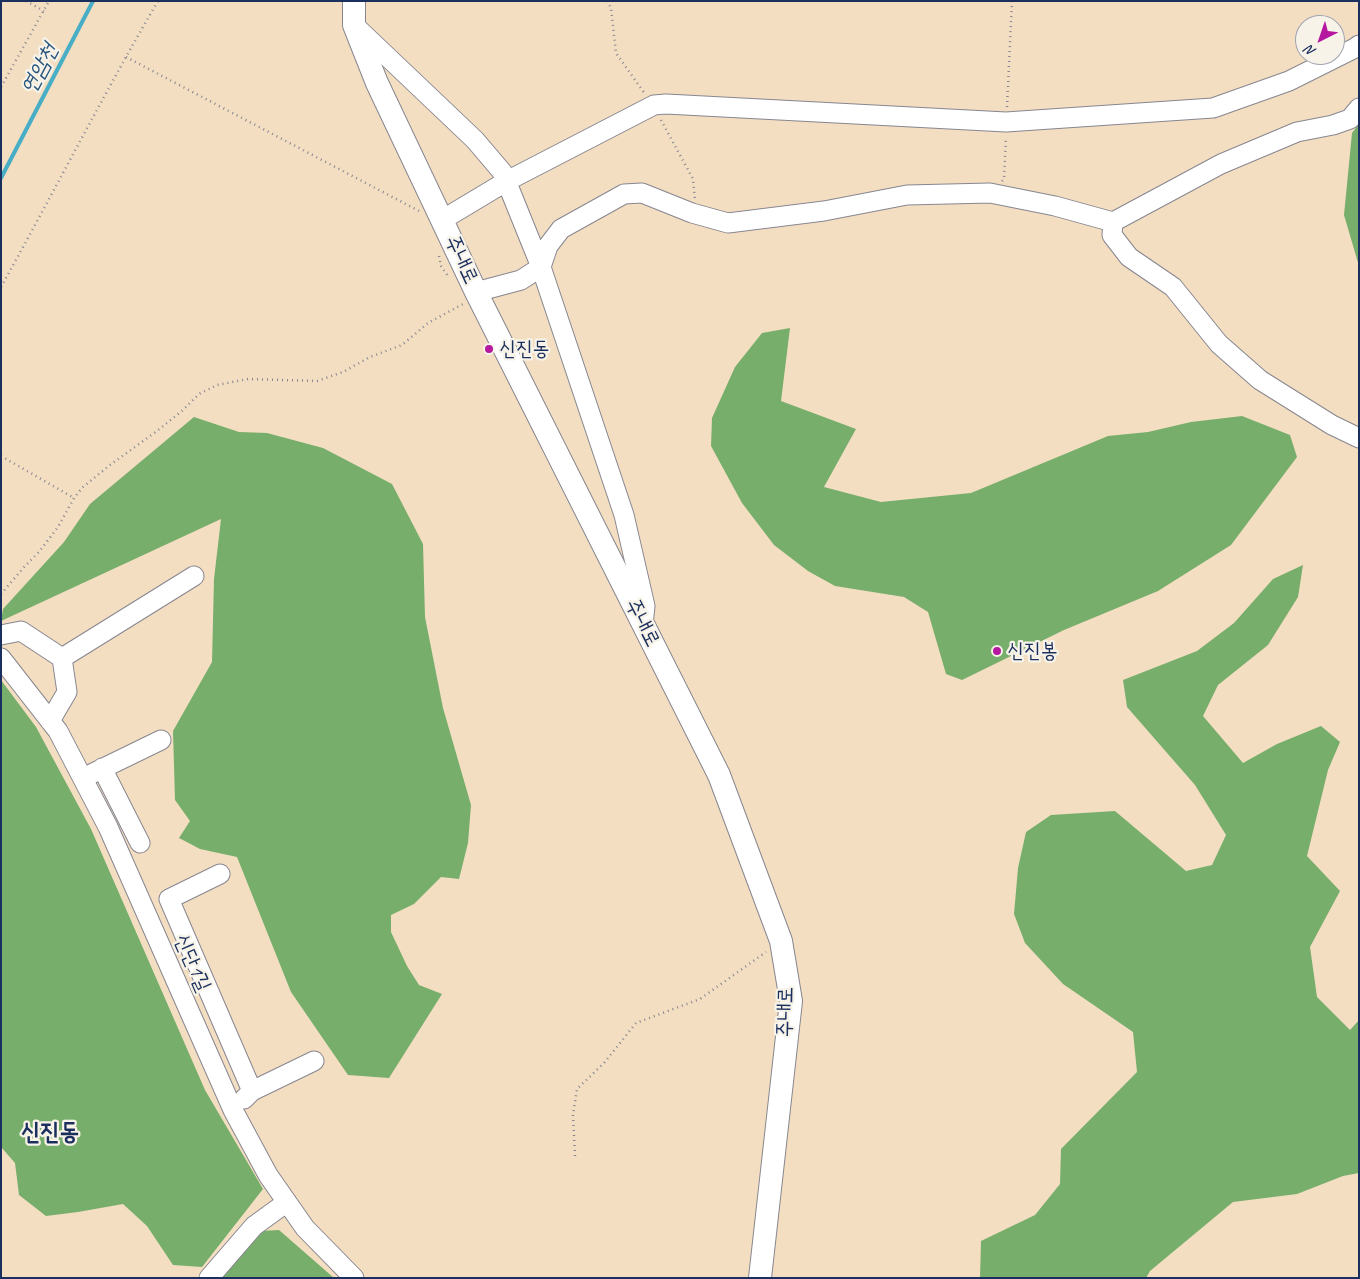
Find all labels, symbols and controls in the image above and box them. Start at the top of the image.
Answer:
north arrow [1295,15,1345,65]
water label: 연암천 [16,39,64,99]
text: N [1302,42,1319,60]
street label: 주내로 [439,232,483,288]
place label: 신진동 [499,336,550,362]
marker: 신진동 [483,343,495,355]
street label: 주내로 [619,595,665,651]
place label: 신진봉 [1007,638,1058,664]
marker: 신진봉 [991,645,1003,657]
street label: 신단1길 [168,930,216,996]
street label: 주내로 [773,986,799,1038]
district label: 신진동 [21,1119,79,1147]

